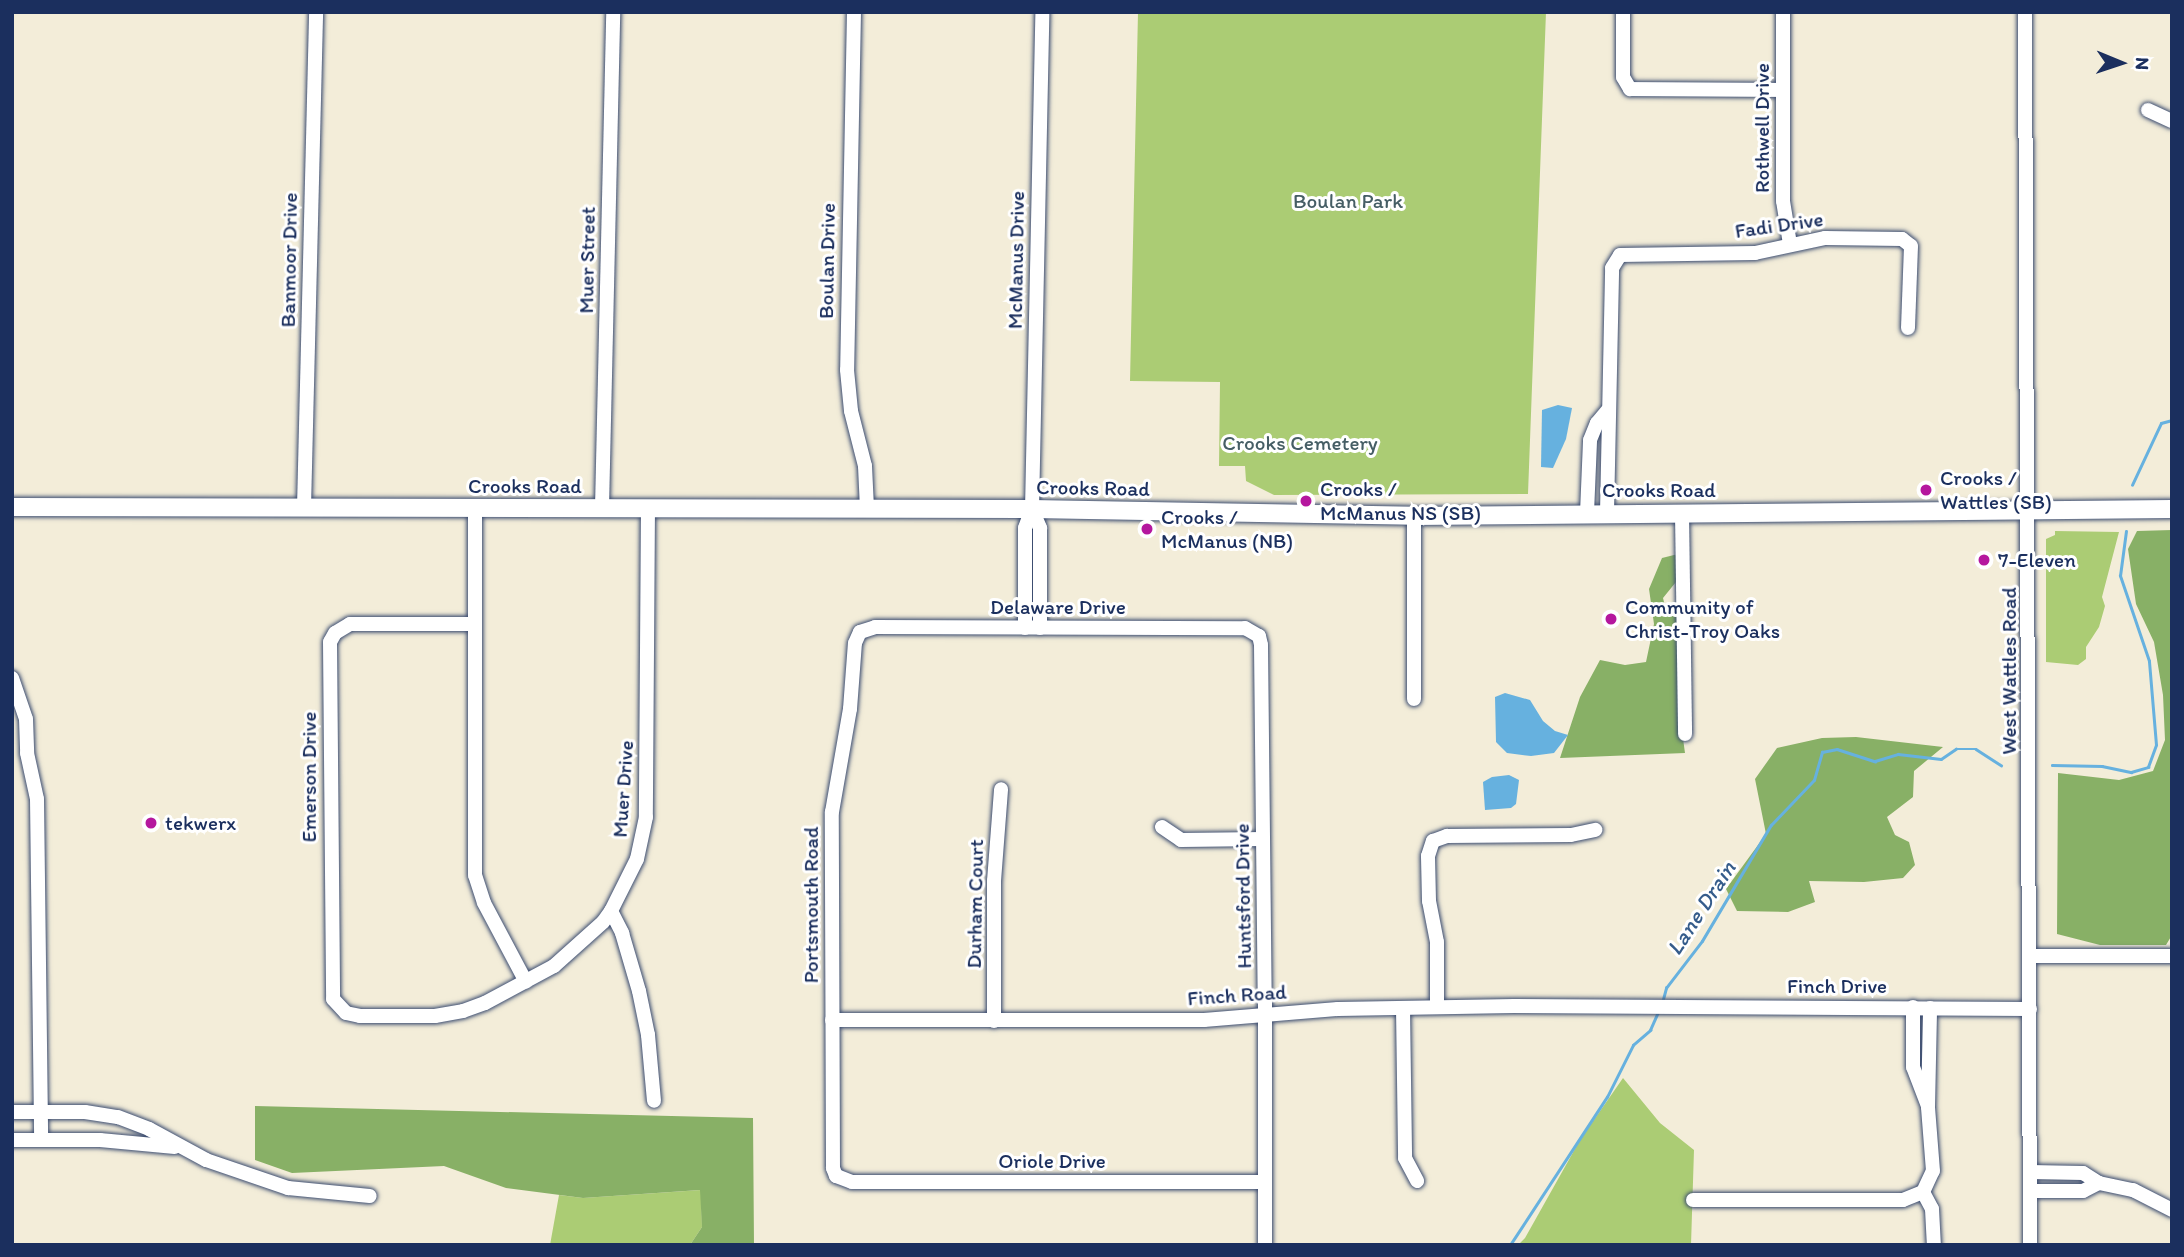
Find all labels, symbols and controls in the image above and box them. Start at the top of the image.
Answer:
north arrow [2086,28,2156,98]
text: N [2131,57,2154,71]
street label: Rothwell Drive [1749,63,1775,193]
park label: Boulan Park [1293,188,1403,214]
street label: McManus Drive [1002,191,1030,329]
street label: Banmoor Drive [275,192,303,328]
street label: Boulan Drive [813,203,841,319]
street label: Muer Street [573,206,601,314]
street label: Fadi Drive [1733,206,1825,244]
park label: Crooks Cemetery [1222,430,1378,456]
place label: Crooks / Wattles (SB) [1940,465,2052,515]
street label: Crooks Road [468,473,582,499]
street label: Crooks Road [1036,474,1150,502]
place label: Crooks / McManus NS (SB) [1320,476,1481,526]
street label: Crooks Road [1602,477,1716,503]
marker: Crooks / Wattles (SB) [1918,482,1934,498]
marker: Crooks / McManus NS (SB) [1298,493,1314,509]
place label: Crooks / McManus (NB) [1161,504,1293,554]
marker: Crooks / McManus (NB) [1139,521,1155,537]
place label: 7-Eleven [1998,547,2076,573]
marker: 7-Eleven [1976,552,1992,568]
street label: West Wattles Road [1996,587,2022,755]
street label: Delaware Drive [990,594,1126,620]
place label: Community of Christ-Troy Oaks [1625,594,1780,644]
marker: Community of Christ-Troy Oaks [1603,611,1619,627]
street label: Emerson Drive [296,711,322,843]
street label: Muer Drive [607,739,639,839]
place label: tekwerx [165,810,236,836]
marker: tekwerx [143,815,159,831]
street label: Huntsford Drive [1229,823,1257,969]
street label: Portsmouth Road [798,827,824,983]
street label: Durham Court [961,839,989,969]
water label: Lane Drain [1660,856,1742,960]
street label: Finch Drive [1787,973,1887,999]
street label: Finch Road [1187,979,1287,1011]
street label: Oriole Drive [998,1148,1106,1174]

